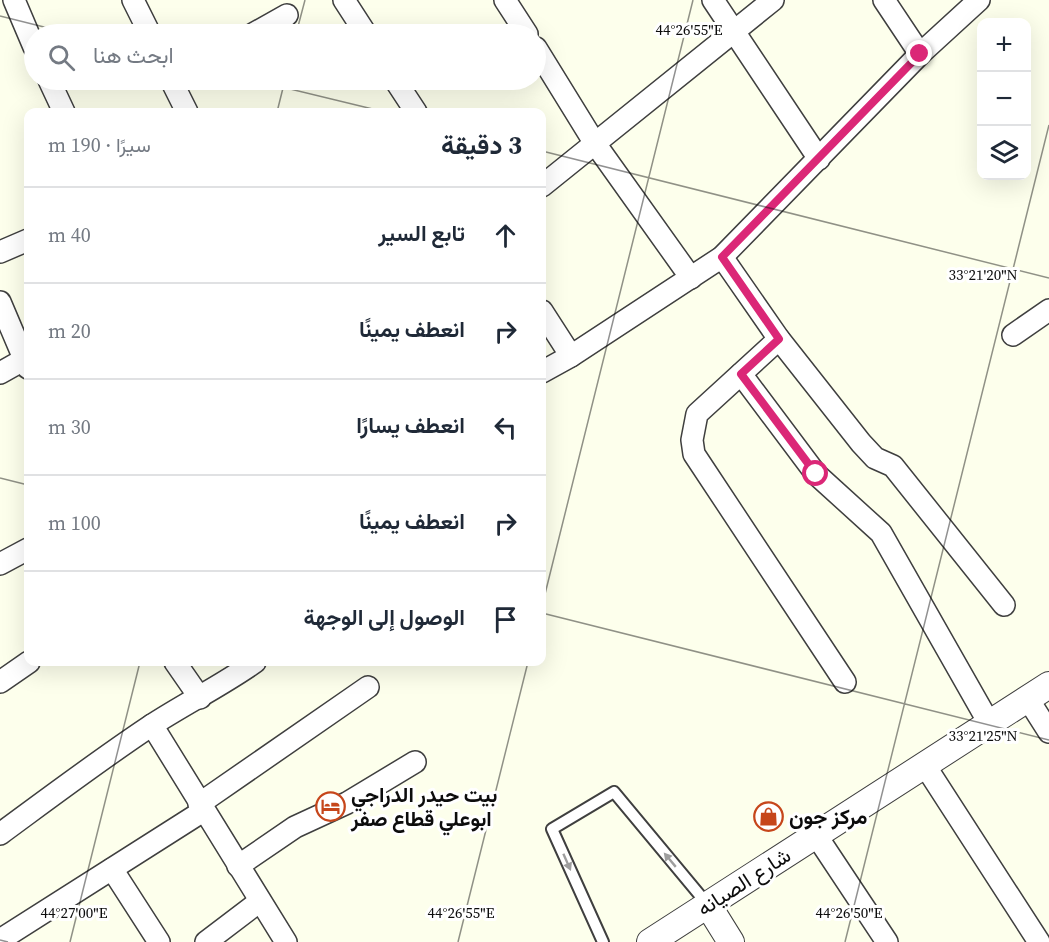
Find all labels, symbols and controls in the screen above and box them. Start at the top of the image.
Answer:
map controls [977,18,1031,180]
button: + [977,18,1031,72]
text: 44°26'55"E [655,19,723,40]
search box [24,24,546,90]
text: ابحث هنا [93,40,174,70]
route end [906,40,932,66]
icon: search [45,41,78,74]
button: − [977,72,1031,126]
button: layers [977,126,1031,180]
text: 3 دقيقة [441,127,522,163]
text: سيرًا · 190 m [48,131,151,159]
text: تابع السير [378,218,465,248]
icon: ahead [489,219,522,252]
text: 40 m [48,221,91,249]
text: 33°21'20"N [948,264,1018,285]
text: انعطف يمينًا [359,314,465,344]
icon: right [489,315,522,348]
text: 20 m [48,317,91,345]
text: انعطف يسارًا [356,410,465,440]
icon: left [489,411,522,444]
text: 30 m [48,413,91,441]
route start [802,460,828,486]
text: انعطف يمينًا [359,506,465,536]
icon: right [489,507,522,540]
text: 100 m [48,509,101,537]
text: الوصول إلى الوجهة [303,602,465,632]
icon: arrive [489,603,522,636]
text: 33°21'25"N [948,725,1018,746]
place label: بيت حيدر الدراجي ابوعلي قطاع صفر [350,780,497,836]
hotel icon: بيت حيدر الدراجي ابوعلي قطاع صفر [314,791,346,823]
shop icon: مركز جون [752,801,784,833]
place label: مركز جون [789,802,868,831]
street label: شارع الصيانه [691,841,796,923]
one-way arrow [664,852,677,868]
one-way arrow [562,853,572,871]
text: 44°27'00"E [40,902,108,923]
text: 44°26'55"E [427,902,495,923]
text: 44°26'50"E [815,902,883,923]

